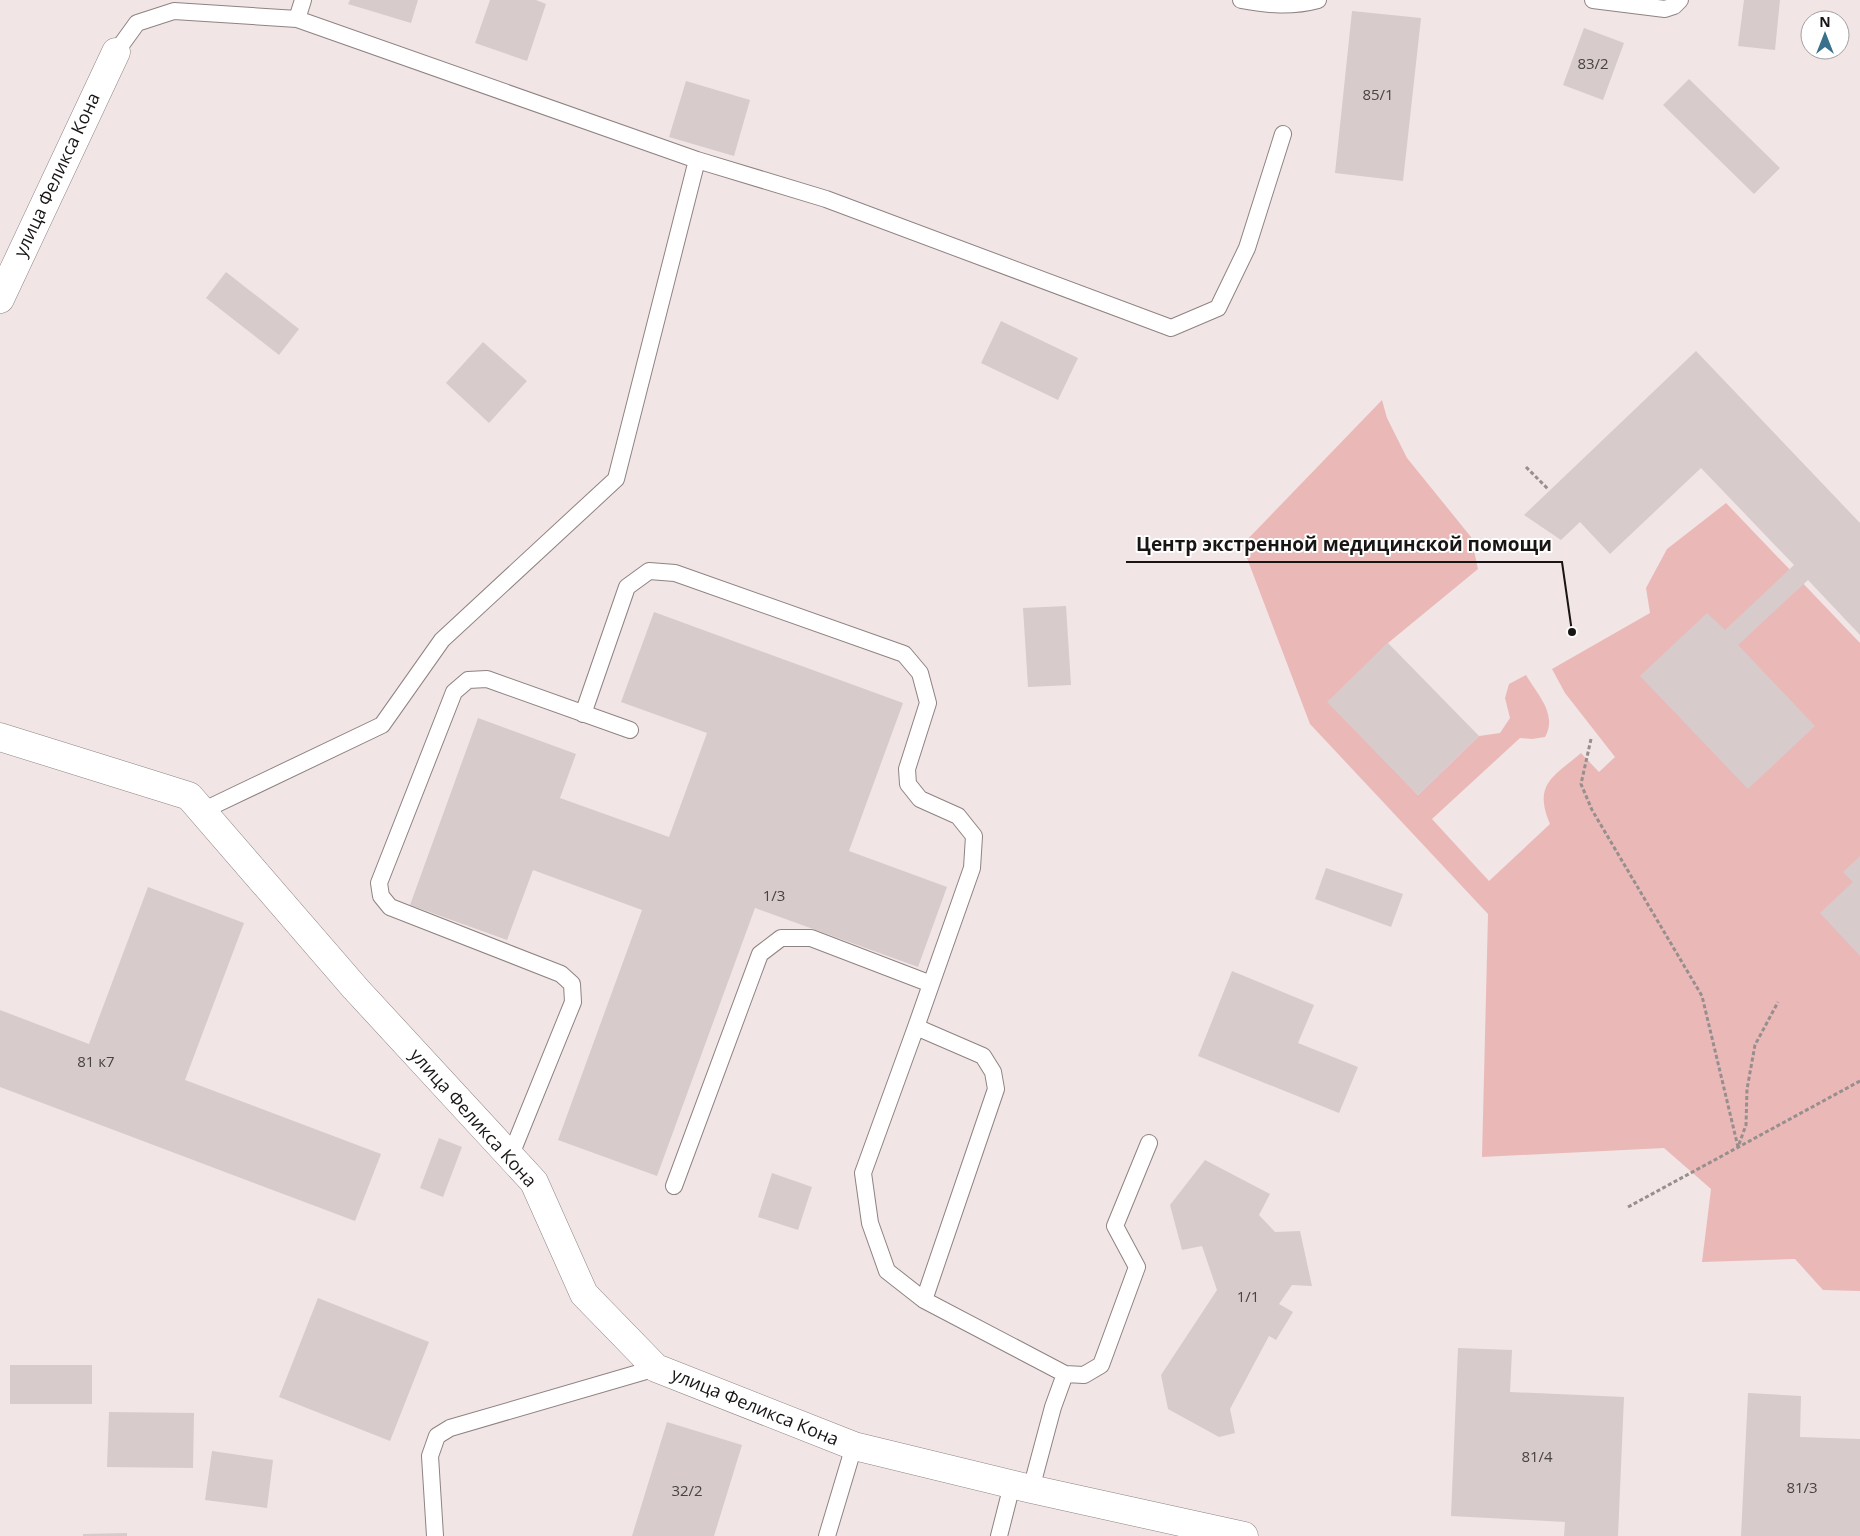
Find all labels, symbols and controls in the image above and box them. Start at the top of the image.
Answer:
north arrow [1800,10,1850,60]
text: N [1819,12,1831,31]
house number: 83/2 [1577,53,1609,73]
house number: 85/1 [1362,84,1394,104]
street label: улица Феликса Кона [7,89,105,261]
callout: Центр экстренной медицинской помощи [1126,528,1562,562]
text: Центр экстренной медицинской помощи [1136,531,1552,557]
house number: 1/3 [763,885,785,905]
street label: улица Феликса Кона [405,1043,542,1192]
house number: 81 к7 [77,1051,115,1071]
house number: 1/1 [1237,1286,1259,1306]
street label: улица Феликса Кона [668,1361,843,1451]
house number: 81/4 [1521,1446,1553,1466]
house number: 81/3 [1786,1477,1818,1497]
house number: 32/2 [671,1480,703,1500]

